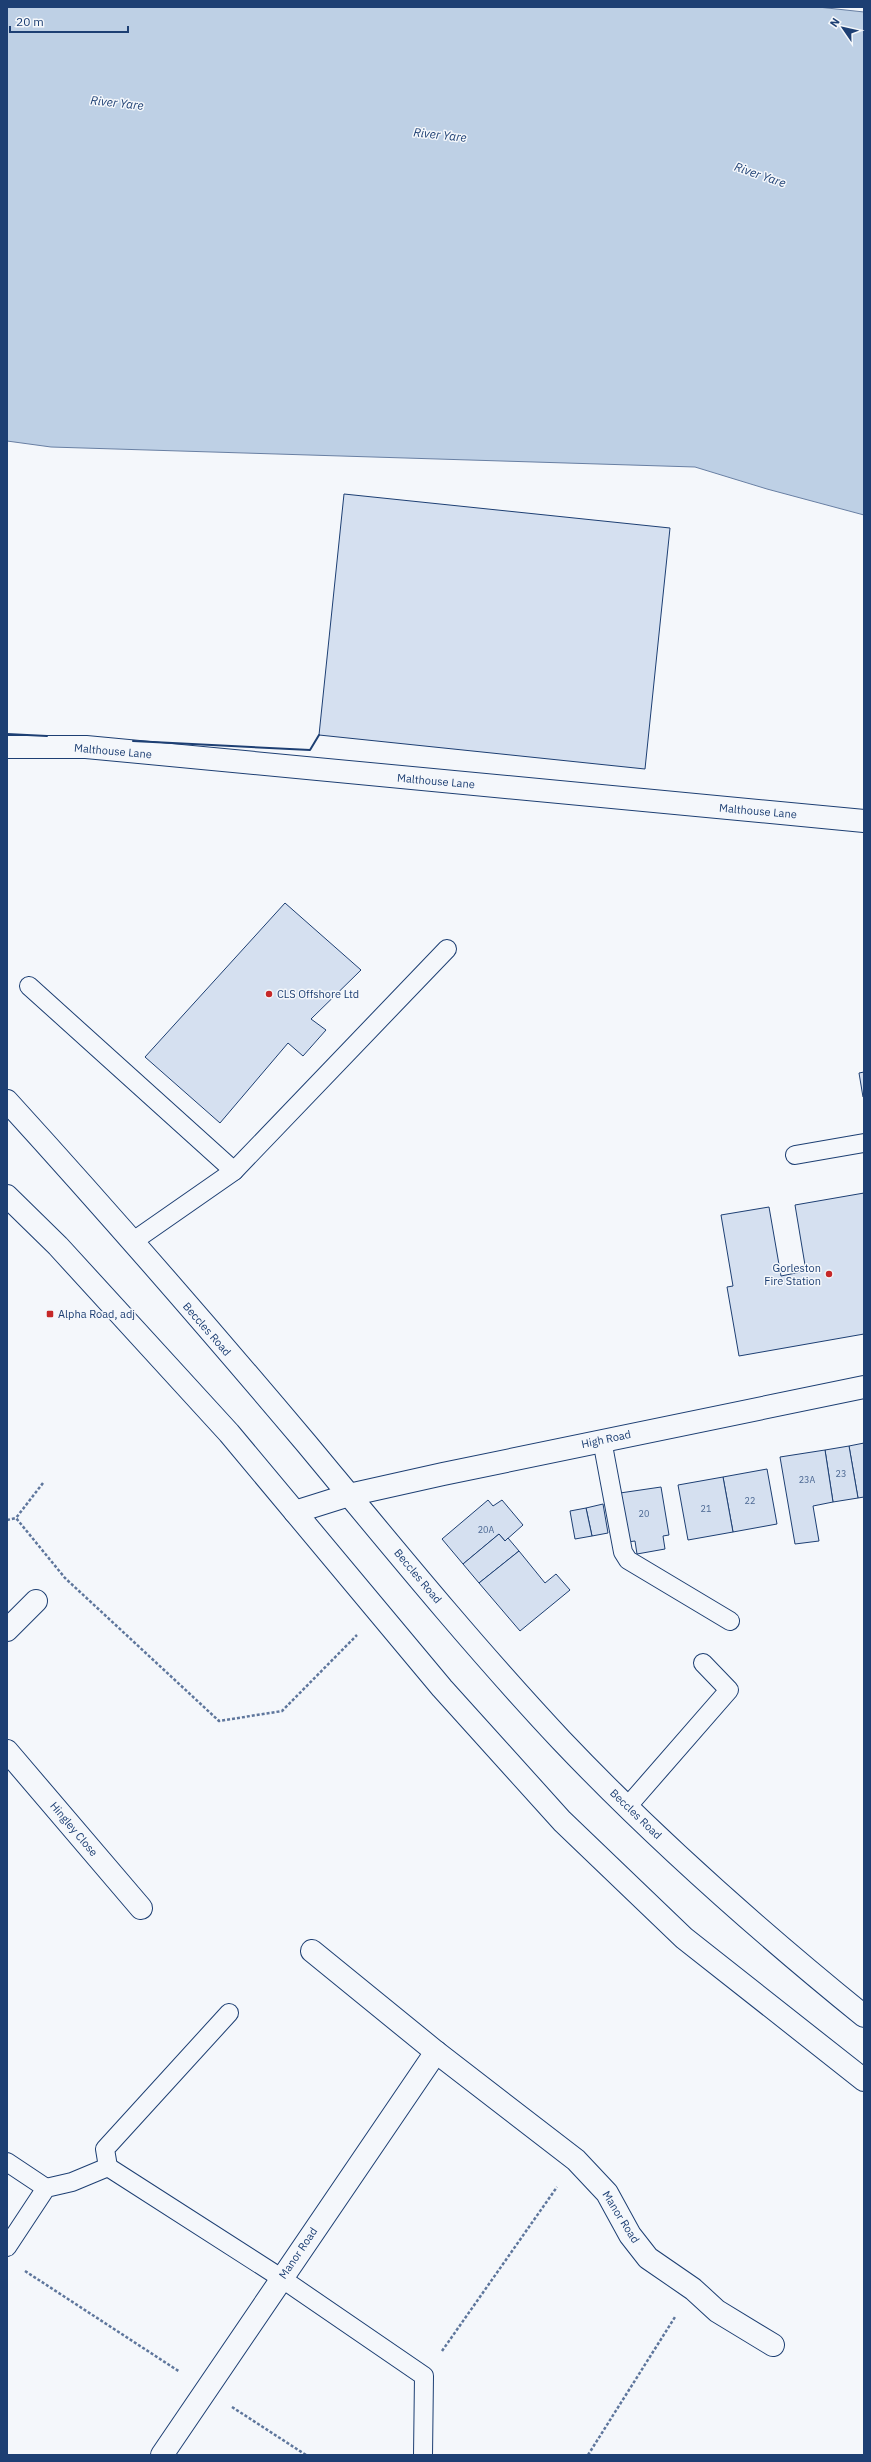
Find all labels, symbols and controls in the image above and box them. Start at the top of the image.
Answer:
scale bar [10,8,128,34]
north arrow [823,8,863,48]
text: 20 m [16,14,44,29]
text: N [827,15,843,30]
water label: River Yare [90,92,144,113]
water label: River Yare [413,124,467,145]
water label: River Yare [732,159,788,190]
street label: Malthouse Lane [74,741,152,761]
street label: Malthouse Lane [397,771,475,791]
street label: Malthouse Lane [719,801,797,821]
place label: CLS Offshore Ltd [277,987,359,1001]
marker: CLS Offshore Ltd [264,989,274,999]
place label: Gorleston Fire Station [764,1261,821,1288]
marker: Gorleston Fire Station [824,1269,834,1279]
street label: Beccles Road [180,1299,234,1359]
place label: Alpha Road, adj [58,1307,135,1321]
marker: Alpha Road, adj [45,1309,55,1319]
street label: High Road [580,1427,632,1451]
house number: 23 [836,1468,846,1479]
house number: 23A [799,1474,816,1485]
house number: 22 [745,1495,755,1506]
house number: 21 [701,1503,711,1514]
house number: 20 [639,1508,649,1519]
house number: 20A [478,1524,495,1535]
street label: Beccles Road [391,1546,445,1606]
street label: Beccles Road [607,1786,665,1842]
street label: Hingley Close [47,1799,101,1859]
street label: Manor Road [599,2188,643,2246]
street label: Manor Road [276,2225,320,2281]

